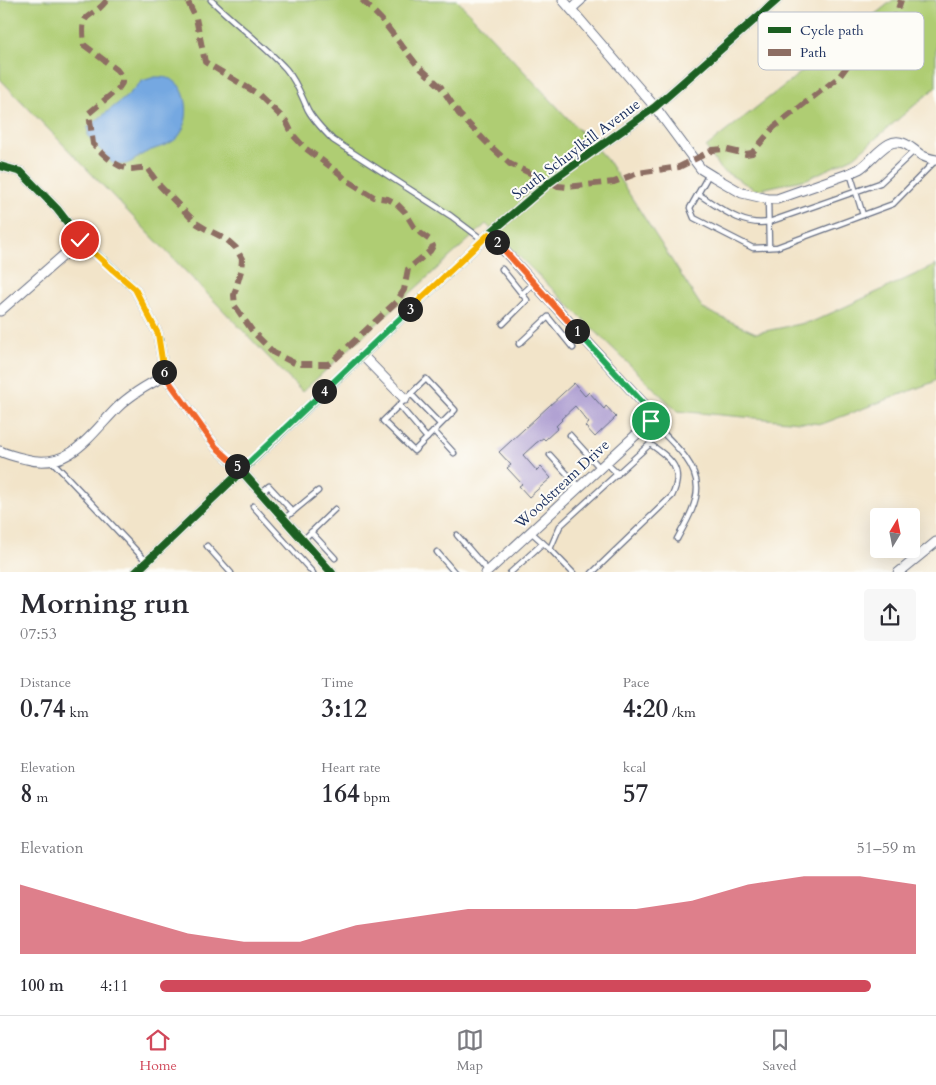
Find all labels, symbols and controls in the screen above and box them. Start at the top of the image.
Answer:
legend [758,12,924,70]
text: Cycle path [800,21,864,40]
text: Path [800,43,827,62]
street label: South Schuylkill Avenue [508,94,644,204]
pin [59,219,101,261]
icon: check [66,226,94,254]
pin: 2 [484,230,510,254]
text: 2 [494,233,501,252]
pin: 3 [398,296,422,322]
text: 3 [407,300,414,319]
pin: 1 [564,318,590,344]
text: 1 [574,322,581,341]
pin: 6 [152,360,176,384]
text: 6 [161,363,168,382]
pin: 4 [312,378,336,404]
text: 4 [321,382,328,401]
pin [630,400,672,442]
icon: arrive [637,407,665,435]
street label: Woodstream Drive [510,435,614,534]
pin: 5 [224,454,250,478]
text: 5 [234,457,241,476]
north arrow [870,508,920,558]
map controls [870,508,920,558]
text: Morning run [20,585,189,623]
button: share [864,589,916,641]
text: 07:53 [20,623,57,645]
text: Distance [20,673,71,692]
text: Time [321,673,354,692]
text: Pace [623,673,650,692]
text: 0.74 [20,692,66,726]
text: 3:12 [321,692,367,726]
text: 4:20 [623,692,668,726]
text: km [66,703,89,722]
text: /km [668,703,696,722]
text: Elevation [20,758,76,777]
text: Heart rate [321,758,381,777]
text: kcal [623,758,646,777]
text: 8 [20,777,33,811]
text: 164 [321,777,360,811]
text: 57 [623,777,648,811]
text: m [33,788,48,807]
text: bpm [360,788,390,807]
text: Elevation [20,837,84,859]
text: 51–59 m [857,837,916,859]
text: 100 m [20,975,64,997]
text: 4:11 [100,975,129,997]
tab: Home [139,1026,177,1075]
tab: Map [456,1026,484,1075]
tab: Saved [763,1026,797,1075]

